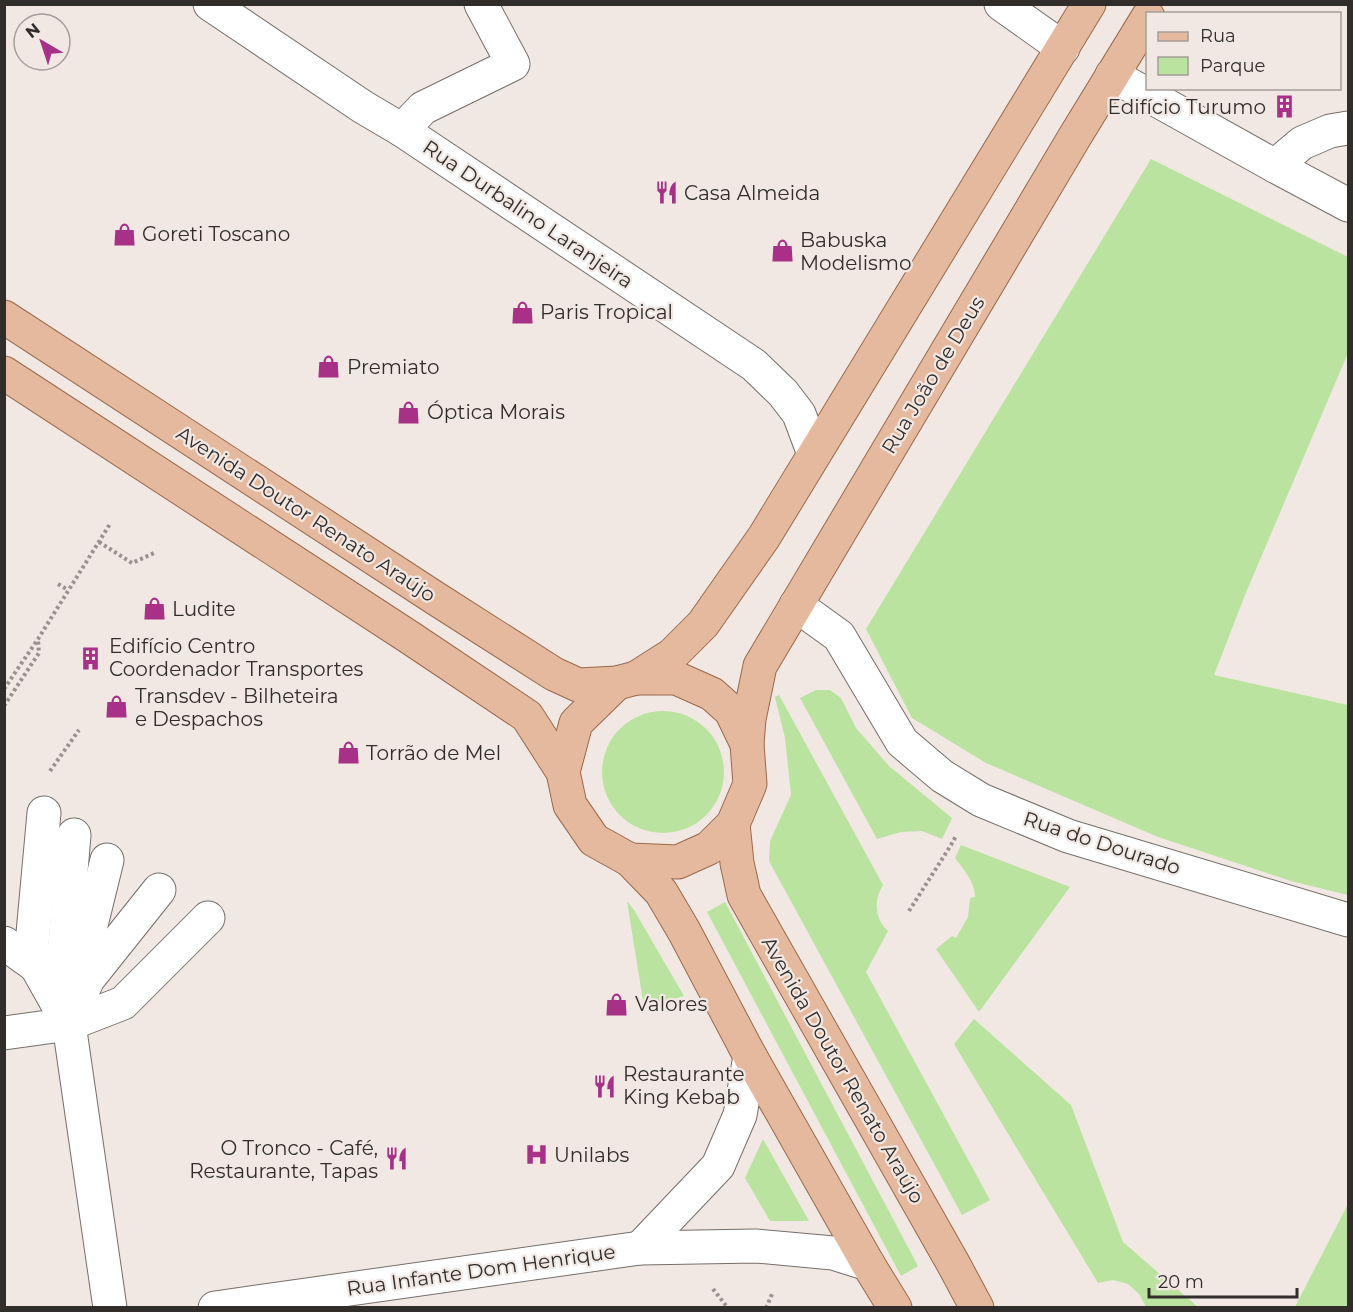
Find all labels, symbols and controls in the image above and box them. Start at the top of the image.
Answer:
north arrow [12,12,72,72]
legend [1146,12,1341,90]
text: N [22,19,44,42]
text: Rua [1200,25,1236,47]
text: Parque [1200,55,1266,77]
building icon: Edifício Turumo [1271,94,1297,120]
place label: Edifício Turumo [1108,95,1266,119]
street label: Rua Durbalino Laranjeira [418,135,638,293]
restaurant icon: Casa Almeida [653,180,679,206]
place label: Casa Almeida [684,181,820,205]
shop icon: Goreti Toscano [111,221,137,247]
place label: Goreti Toscano [142,222,290,246]
place label: Babuska Modelismo [800,228,912,275]
shop icon: Babuska Modelismo [769,238,795,264]
street label: Rua João de Deus [876,292,990,458]
shop icon: Paris Tropical [509,299,535,325]
place label: Paris Tropical [540,300,673,324]
shop icon: Premiato [316,354,342,380]
place label: Premiato [347,355,439,379]
shop icon: Óptica Morais [396,399,422,425]
place label: Óptica Morais [427,400,565,424]
street label: Avenida Doutor Renato Araújo [172,421,440,607]
shop icon: Ludite [141,596,167,622]
place label: Ludite [172,597,236,621]
place label: Edifício Centro Coordenador Transportes [109,634,364,681]
building icon: Edifício Centro Coordenador Transportes [78,645,104,671]
place label: Transdev - Bilheteira e Despachos [135,684,339,731]
shop icon: Transdev - Bilheteira e Despachos [104,694,130,720]
shop icon: Torrão de Mel [335,740,361,766]
place label: Torrão de Mel [366,741,501,765]
street label: Rua do Dourado [1020,806,1184,880]
street label: Avenida Doutor Renato Araújo [757,932,929,1208]
shop icon: Valores [604,991,630,1017]
place label: Valores [635,992,707,1016]
place label: Restaurante King Kebab [623,1062,745,1109]
restaurant icon: Restaurante King Kebab [592,1073,618,1099]
place label: O Tronco - Café, Restaurante, Tapas [189,1136,378,1183]
hospital icon: Unilabs [523,1142,549,1168]
place label: Unilabs [554,1143,629,1167]
restaurant icon: O Tronco - Café, Restaurante, Tapas [383,1146,409,1172]
street label: Rua Infante Dom Henrique [345,1239,617,1301]
scale bar [1149,1261,1298,1299]
text: 20 m [1158,1271,1204,1293]

